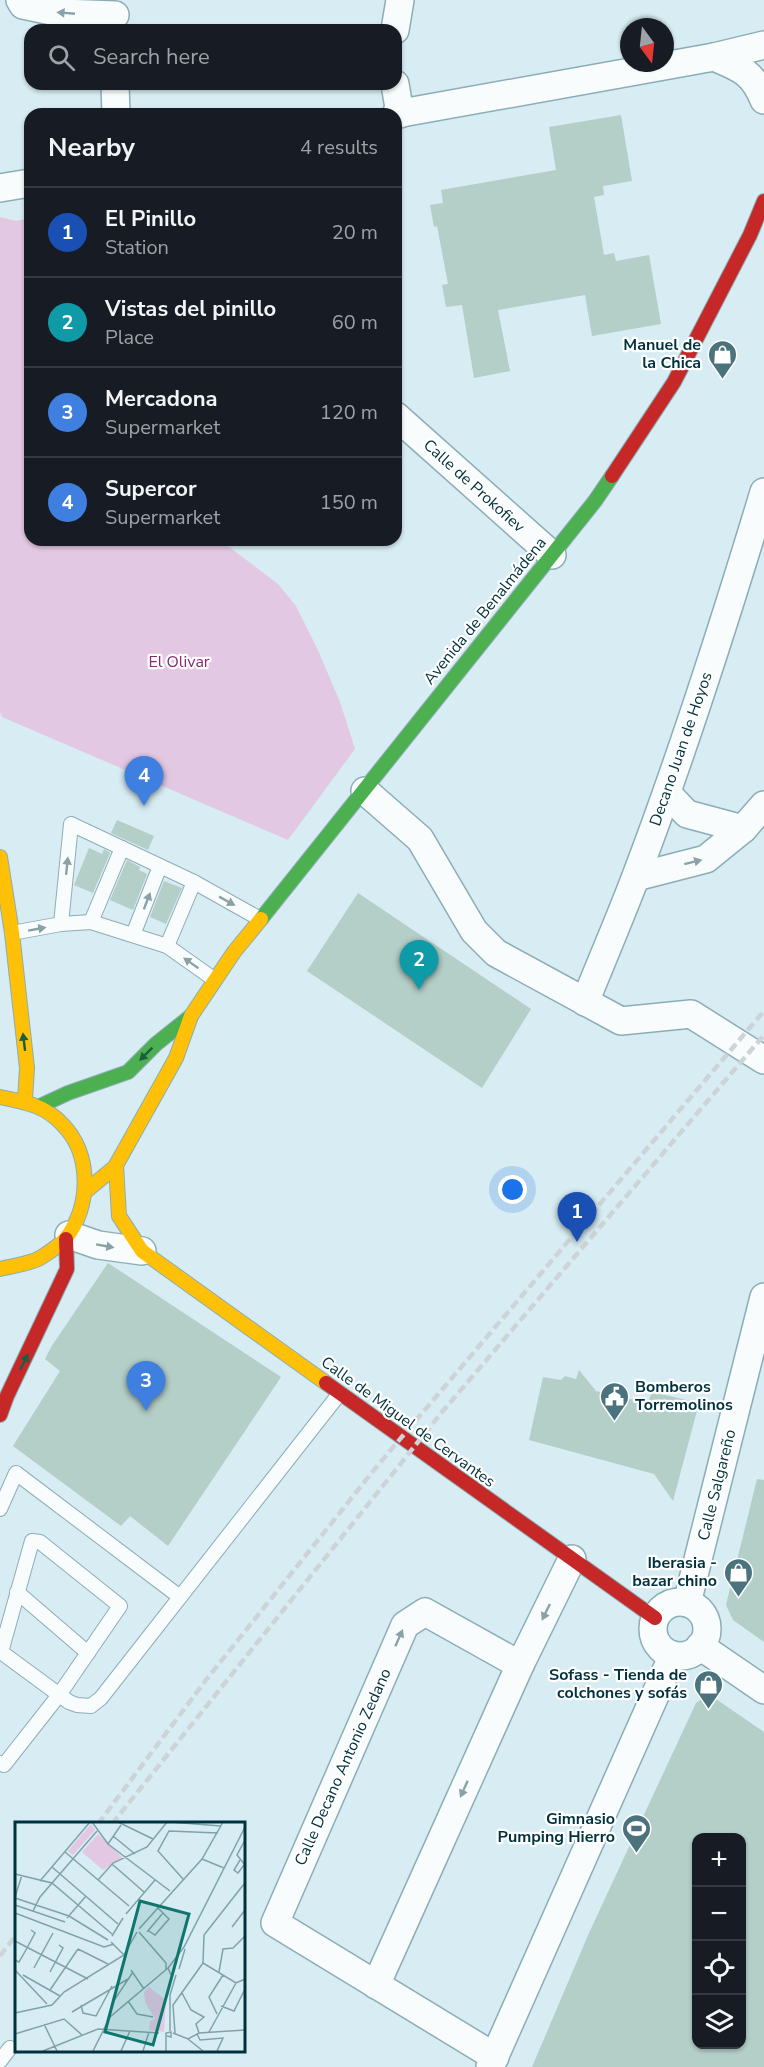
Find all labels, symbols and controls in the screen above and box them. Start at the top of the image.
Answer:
one-way arrow [56,8,75,17]
north arrow [620,18,674,72]
search box [24,24,402,90]
icon: search [45,41,78,74]
text: Search here [93,42,210,72]
text: Nearby [48,130,135,165]
text: 4 results [300,134,378,161]
text: El Pinillo [105,204,196,234]
text: 1 [62,219,74,246]
text: 20 m [332,219,378,246]
text: Station [105,234,169,261]
text: Vistas del pinillo [105,294,276,324]
text: 2 [62,309,74,336]
text: 60 m [332,309,378,336]
text: Place [105,324,154,351]
place label: Manuel de la Chica [623,334,701,374]
shop icon: Manuel de la Chica [706,338,738,380]
text: Mercadona [105,384,218,414]
text: 3 [62,399,74,426]
text: 120 m [320,399,378,426]
text: Supermarket [105,414,220,441]
street label: Calle de Prokofiev [418,434,530,538]
text: Supercor [105,474,197,504]
text: 4 [62,489,74,516]
text: 150 m [320,489,378,516]
text: Supermarket [105,504,220,531]
street label: Avenida de Benalmádena [419,533,551,689]
park label: El Olivar [148,651,210,673]
street label: Decano Juan de Hoyos [644,669,718,829]
pin: 4 [124,756,164,806]
one-way arrow [62,857,72,876]
one-way arrow [684,857,702,867]
one-way arrow [142,891,152,909]
one-way arrow [219,896,236,906]
one-way arrow [27,924,46,933]
pin: 2 [400,940,438,990]
one-way arrow [183,957,199,969]
one-way arrow [19,1032,28,1051]
one-way arrow [139,1047,154,1061]
your location [498,1175,527,1204]
pin: 1 [558,1192,596,1242]
one-way arrow [96,1242,115,1251]
street label: Calle de Miguel de Cervantes [316,1351,500,1493]
one-way arrow [19,1353,28,1370]
pin: 3 [126,1362,166,1411]
place label: Bomberos Torremolinos [635,1376,733,1416]
public building icon: Bomberos Torremolinos [598,1380,630,1422]
street label: Calle Salgareño [693,1427,741,1543]
place label: Iberasia - bazar chino [632,1552,717,1592]
shop icon: Iberasia - bazar chino [722,1556,754,1598]
one-way arrow [541,1603,551,1620]
one-way arrow [395,1630,404,1647]
place label: Sofass - Tienda de colchones y sofás [549,1664,687,1704]
street label: Calle Decano Antonio Zedano [289,1665,397,1869]
shop icon: Sofass - Tienda de colchones y sofás [692,1668,724,1710]
one-way arrow [459,1780,469,1798]
place label: Gimnasio Pumping Hierro [498,1808,615,1848]
sports icon: Gimnasio Pumping Hierro [620,1812,652,1854]
inset map [15,1822,244,2052]
map controls [692,1833,746,2049]
button: + [692,1833,746,1887]
button: − [692,1887,746,1941]
button: locate [692,1941,746,1995]
button: layers [692,1995,746,2049]

